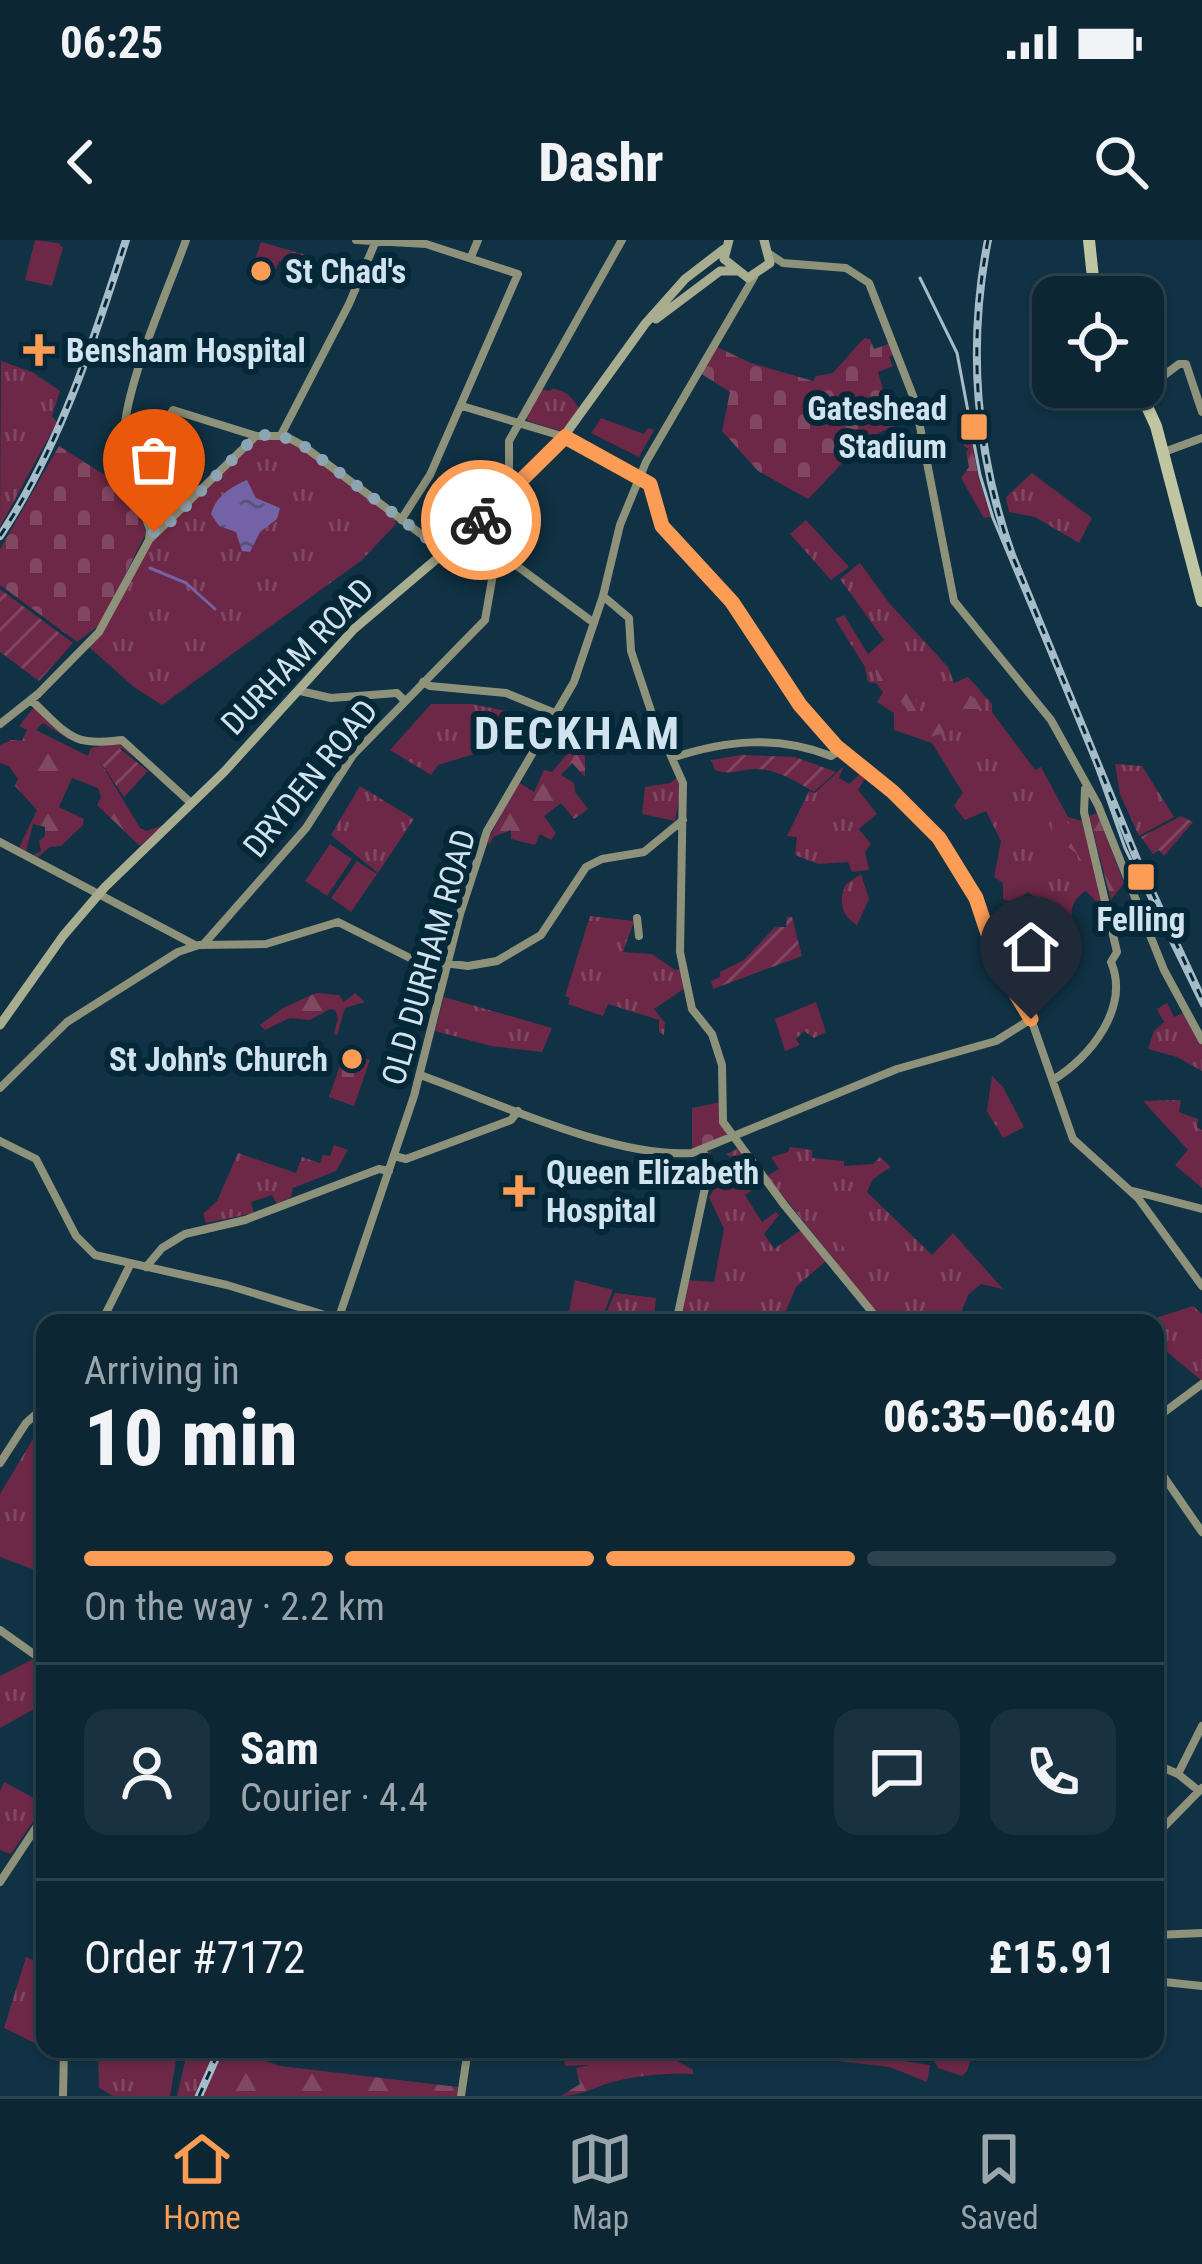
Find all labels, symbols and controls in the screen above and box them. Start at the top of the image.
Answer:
text: 06:25 [60,16,163,69]
icon: back [48,129,114,195]
icon: search [1088,129,1154,195]
text: Dashr [538,131,664,194]
place label: St Chad's [285,252,406,291]
marker: St Chad's [248,258,274,284]
map controls [1032,276,1164,408]
button: locate [1032,276,1164,408]
place label: Bensham Hospital [66,331,306,370]
marker: Bensham Hospital [23,334,55,366]
place label: Gateshead Stadium [807,389,947,466]
pin [103,409,205,532]
marker: Gateshead Stadium [958,411,990,443]
icon: bag [121,427,187,493]
courier [421,460,541,580]
icon: bike [448,487,514,553]
street label: DURHAM ROAD [213,570,382,743]
street label: DRYDEN ROAD [235,692,386,865]
district label: DECKHAM [474,707,682,760]
street label: OLD DURHAM ROAD [373,825,484,1089]
marker: Felling [1125,861,1157,893]
pin [980,896,1082,1019]
place label: Felling [1097,900,1185,939]
icon: home [998,914,1064,980]
place label: St John's Church [109,1040,328,1079]
marker: St John's Church [339,1046,365,1072]
place label: Queen Elizabeth Hospital [546,1153,759,1230]
marker: Queen Elizabeth Hospital [503,1175,535,1207]
text: Arriving in [84,1348,240,1394]
text: 06:35–06:40 [883,1390,1116,1443]
text: 10 min [84,1393,298,1484]
text: On the way · 2.2 km [84,1584,385,1630]
button: person [84,1709,210,1835]
button: chat [834,1709,960,1835]
button: phone [990,1709,1116,1835]
text: Sam [240,1722,319,1775]
text: Courier · 4.4 [240,1775,428,1821]
text: Order #7172 [84,1931,305,1984]
text: £15.91 [988,1931,1116,1984]
tab: Home [163,2126,241,2237]
tab: Map [567,2126,633,2237]
tab: Saved [960,2126,1039,2237]

